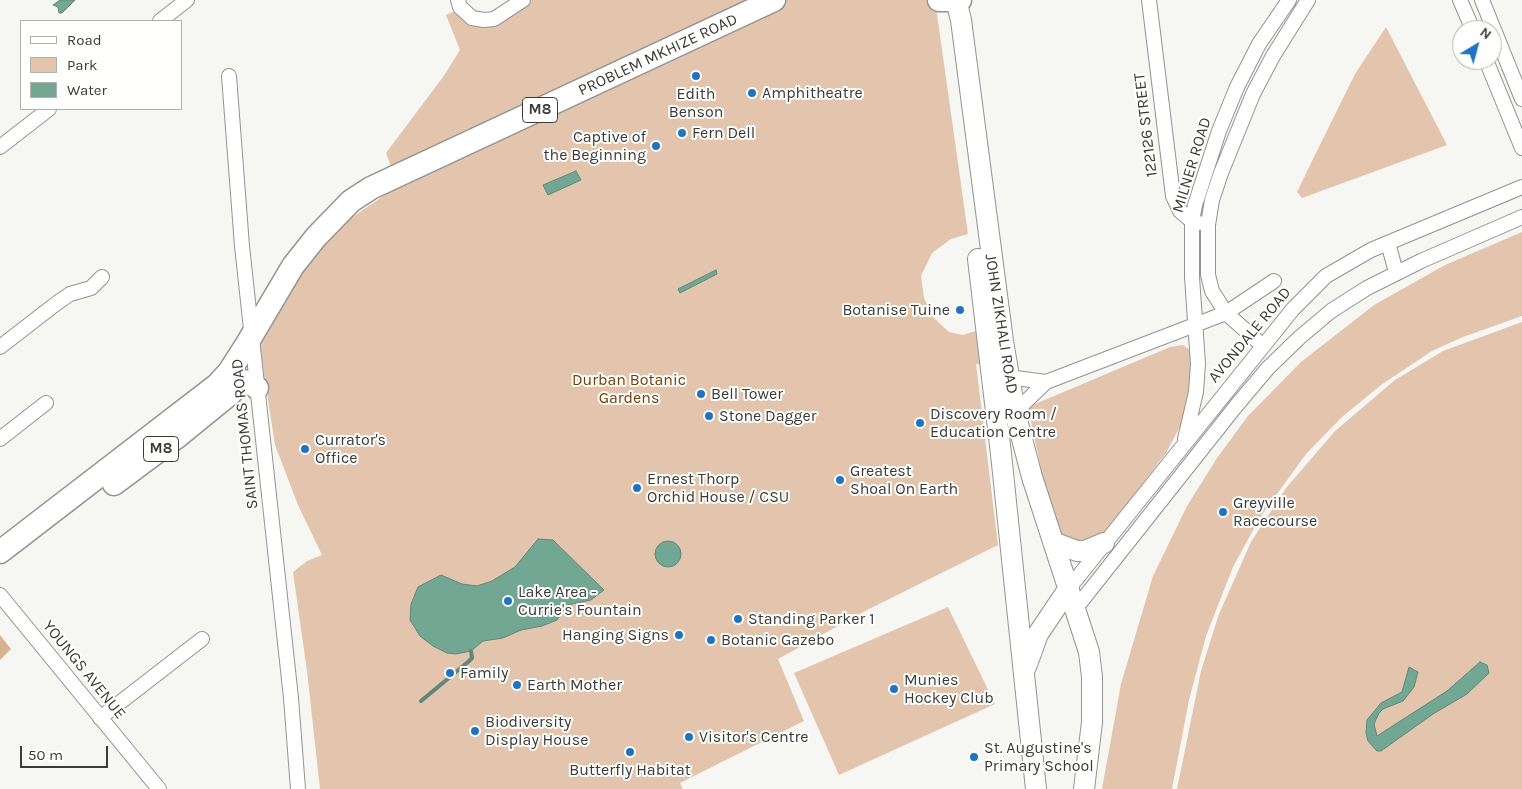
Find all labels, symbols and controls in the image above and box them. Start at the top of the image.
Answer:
street label: PROBLEM MKHIZE ROAD [575,10,741,100]
legend [20,20,182,110]
north arrow [1452,20,1502,70]
text: N [1477,24,1495,43]
text: Road [67,31,102,49]
text: Park [67,56,97,74]
marker: Edith Benson [690,70,702,82]
street label: 122126 STREET [1130,72,1162,178]
text: Water [67,81,107,99]
place label: Amphitheatre [762,83,863,103]
place label: Edith Benson [669,84,723,122]
marker: Amphitheatre [746,87,758,99]
road number: M8 [522,98,558,122]
street label: MILNER ROAD [1168,115,1216,215]
place label: Fern Dell [692,123,755,143]
place label: Captive of the Beginning [544,127,646,165]
marker: Fern Dell [676,127,688,139]
marker: Captive of the Beginning [650,140,662,152]
street label: JOHN ZIKHALI ROAD [980,253,1022,395]
street label: AVONDALE ROAD [1204,283,1296,387]
place label: Botanise Tuine [842,300,950,320]
marker: Botanise Tuine [954,304,966,316]
street label: SAINT THOMAS ROAD [228,358,262,510]
park label: Durban Botanic Gardens [572,370,686,408]
place label: Bell Tower [711,384,783,404]
marker: Bell Tower [695,388,707,400]
place label: Discovery Room / Education Centre [930,404,1057,442]
place label: Stone Dagger [719,406,817,426]
marker: Stone Dagger [703,410,715,422]
marker: Discovery Room / Education Centre [914,417,926,429]
place label: Currator's Office [315,430,386,468]
road number: M8 [144,436,178,462]
marker: Currator's Office [299,443,311,455]
place label: Greatest Shoal On Earth [850,461,958,499]
place label: Ernest Thorp Orchid House / CSU [647,469,789,507]
marker: Greatest Shoal On Earth [834,474,846,486]
marker: Ernest Thorp Orchid House / CSU [631,482,643,494]
place label: Greyville Racecourse [1233,493,1317,531]
marker: Greyville Racecourse [1217,506,1229,518]
place label: Lake Area - Currie's Fountain [518,582,642,620]
marker: Lake Area - Currie's Fountain [502,595,514,607]
place label: Standing Parker 1 [748,609,874,629]
marker: Standing Parker 1 [732,613,744,625]
street label: YOUNGS AVENUE [38,617,130,723]
place label: Hanging Signs [562,625,669,645]
marker: Hanging Signs [673,629,685,641]
place label: Botanic Gazebo [721,630,834,650]
marker: Botanic Gazebo [705,634,717,646]
place label: Family [460,663,508,683]
marker: Family [444,667,456,679]
place label: Munies Hockey Club [904,670,994,708]
place label: Earth Mother [527,675,622,695]
marker: Earth Mother [511,679,523,691]
marker: Munies Hockey Club [888,683,900,695]
place label: Biodiversity Display House [485,712,588,750]
marker: Biodiversity Display House [469,725,481,737]
place label: Visitor's Centre [699,727,809,747]
marker: Visitor's Centre [683,731,695,743]
scale bar [22,736,110,768]
place label: St. Augustine's Primary School [984,738,1094,776]
text: 50 m [28,746,63,764]
marker: Butterfly Habitat [624,746,636,758]
marker: St. Augustine's Primary School [968,751,980,763]
place label: Butterfly Habitat [569,760,691,780]

